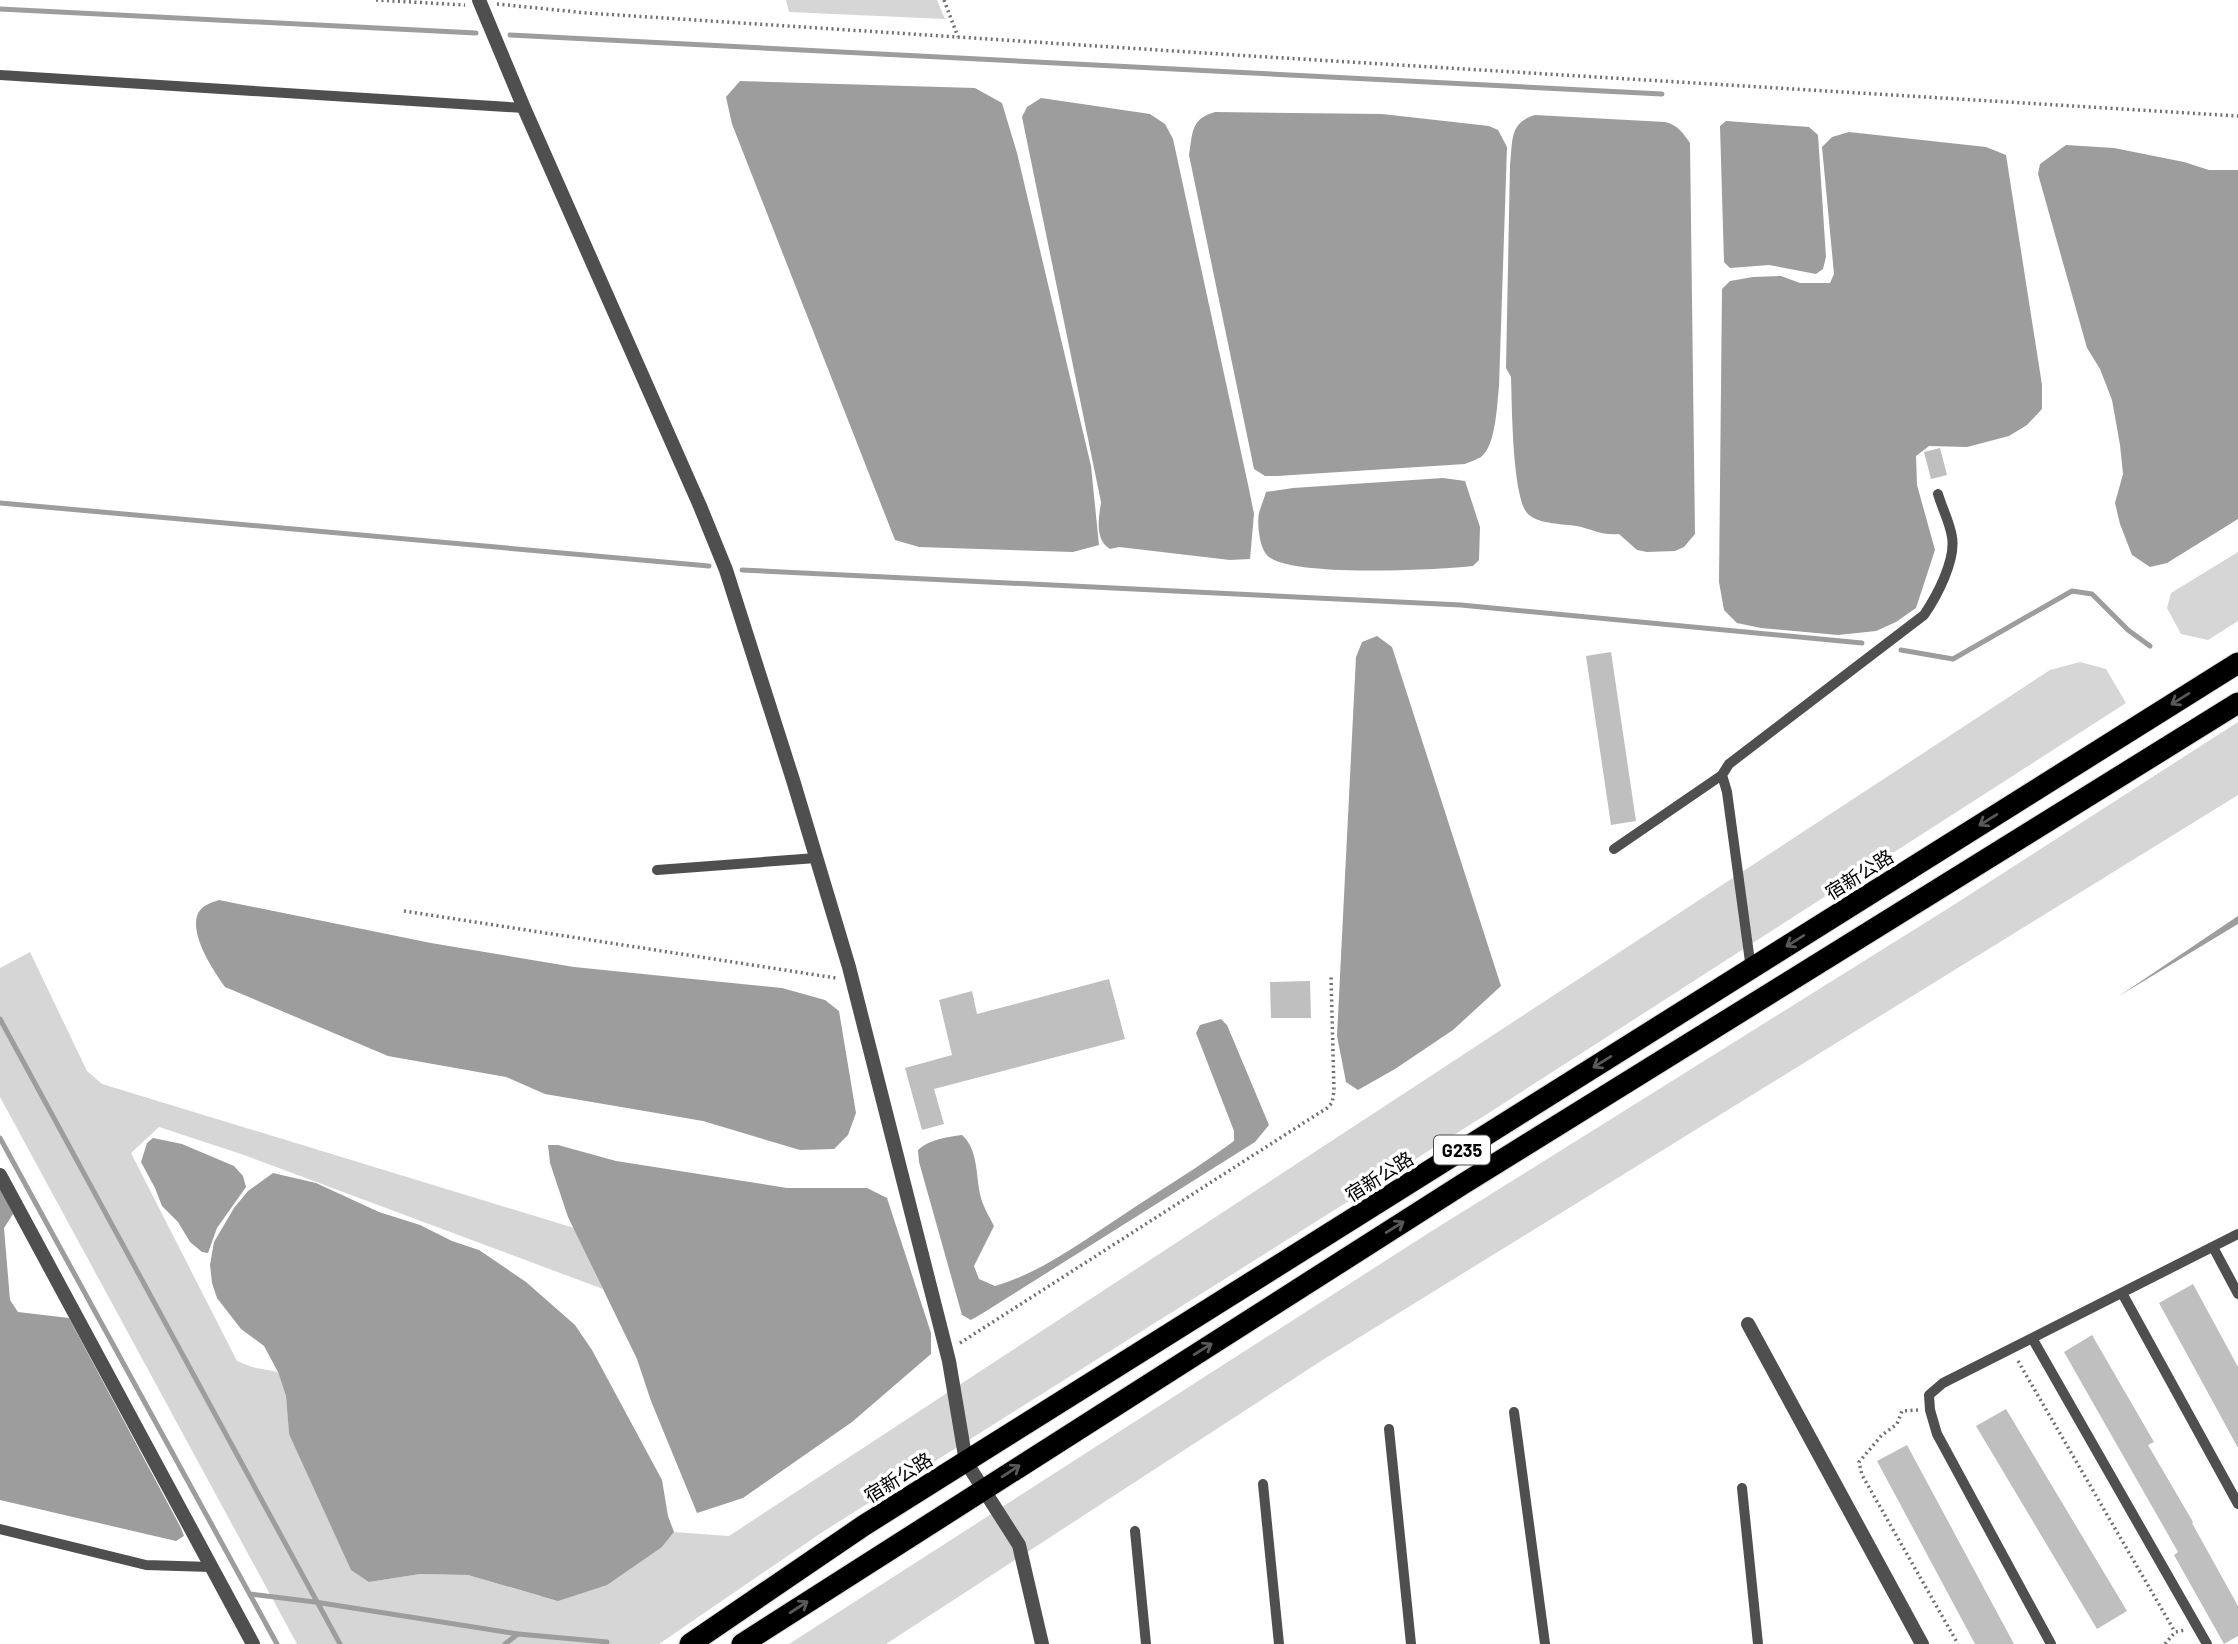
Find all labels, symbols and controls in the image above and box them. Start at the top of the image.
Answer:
one-way arrow [2171,693,2191,707]
one-way arrow [1978,814,1998,828]
street label: 宿新公路 [1821,844,1897,904]
one-way arrow [1786,934,1805,949]
one-way arrow [1593,1056,1613,1070]
road number: G235 [1434,1135,1490,1164]
street label: 宿新公路 [1341,1146,1417,1206]
one-way arrow [1385,1220,1405,1234]
one-way arrow [1193,1341,1213,1355]
street label: 宿新公路 [860,1447,936,1507]
one-way arrow [1001,1464,1021,1478]
one-way arrow [789,1600,809,1614]

